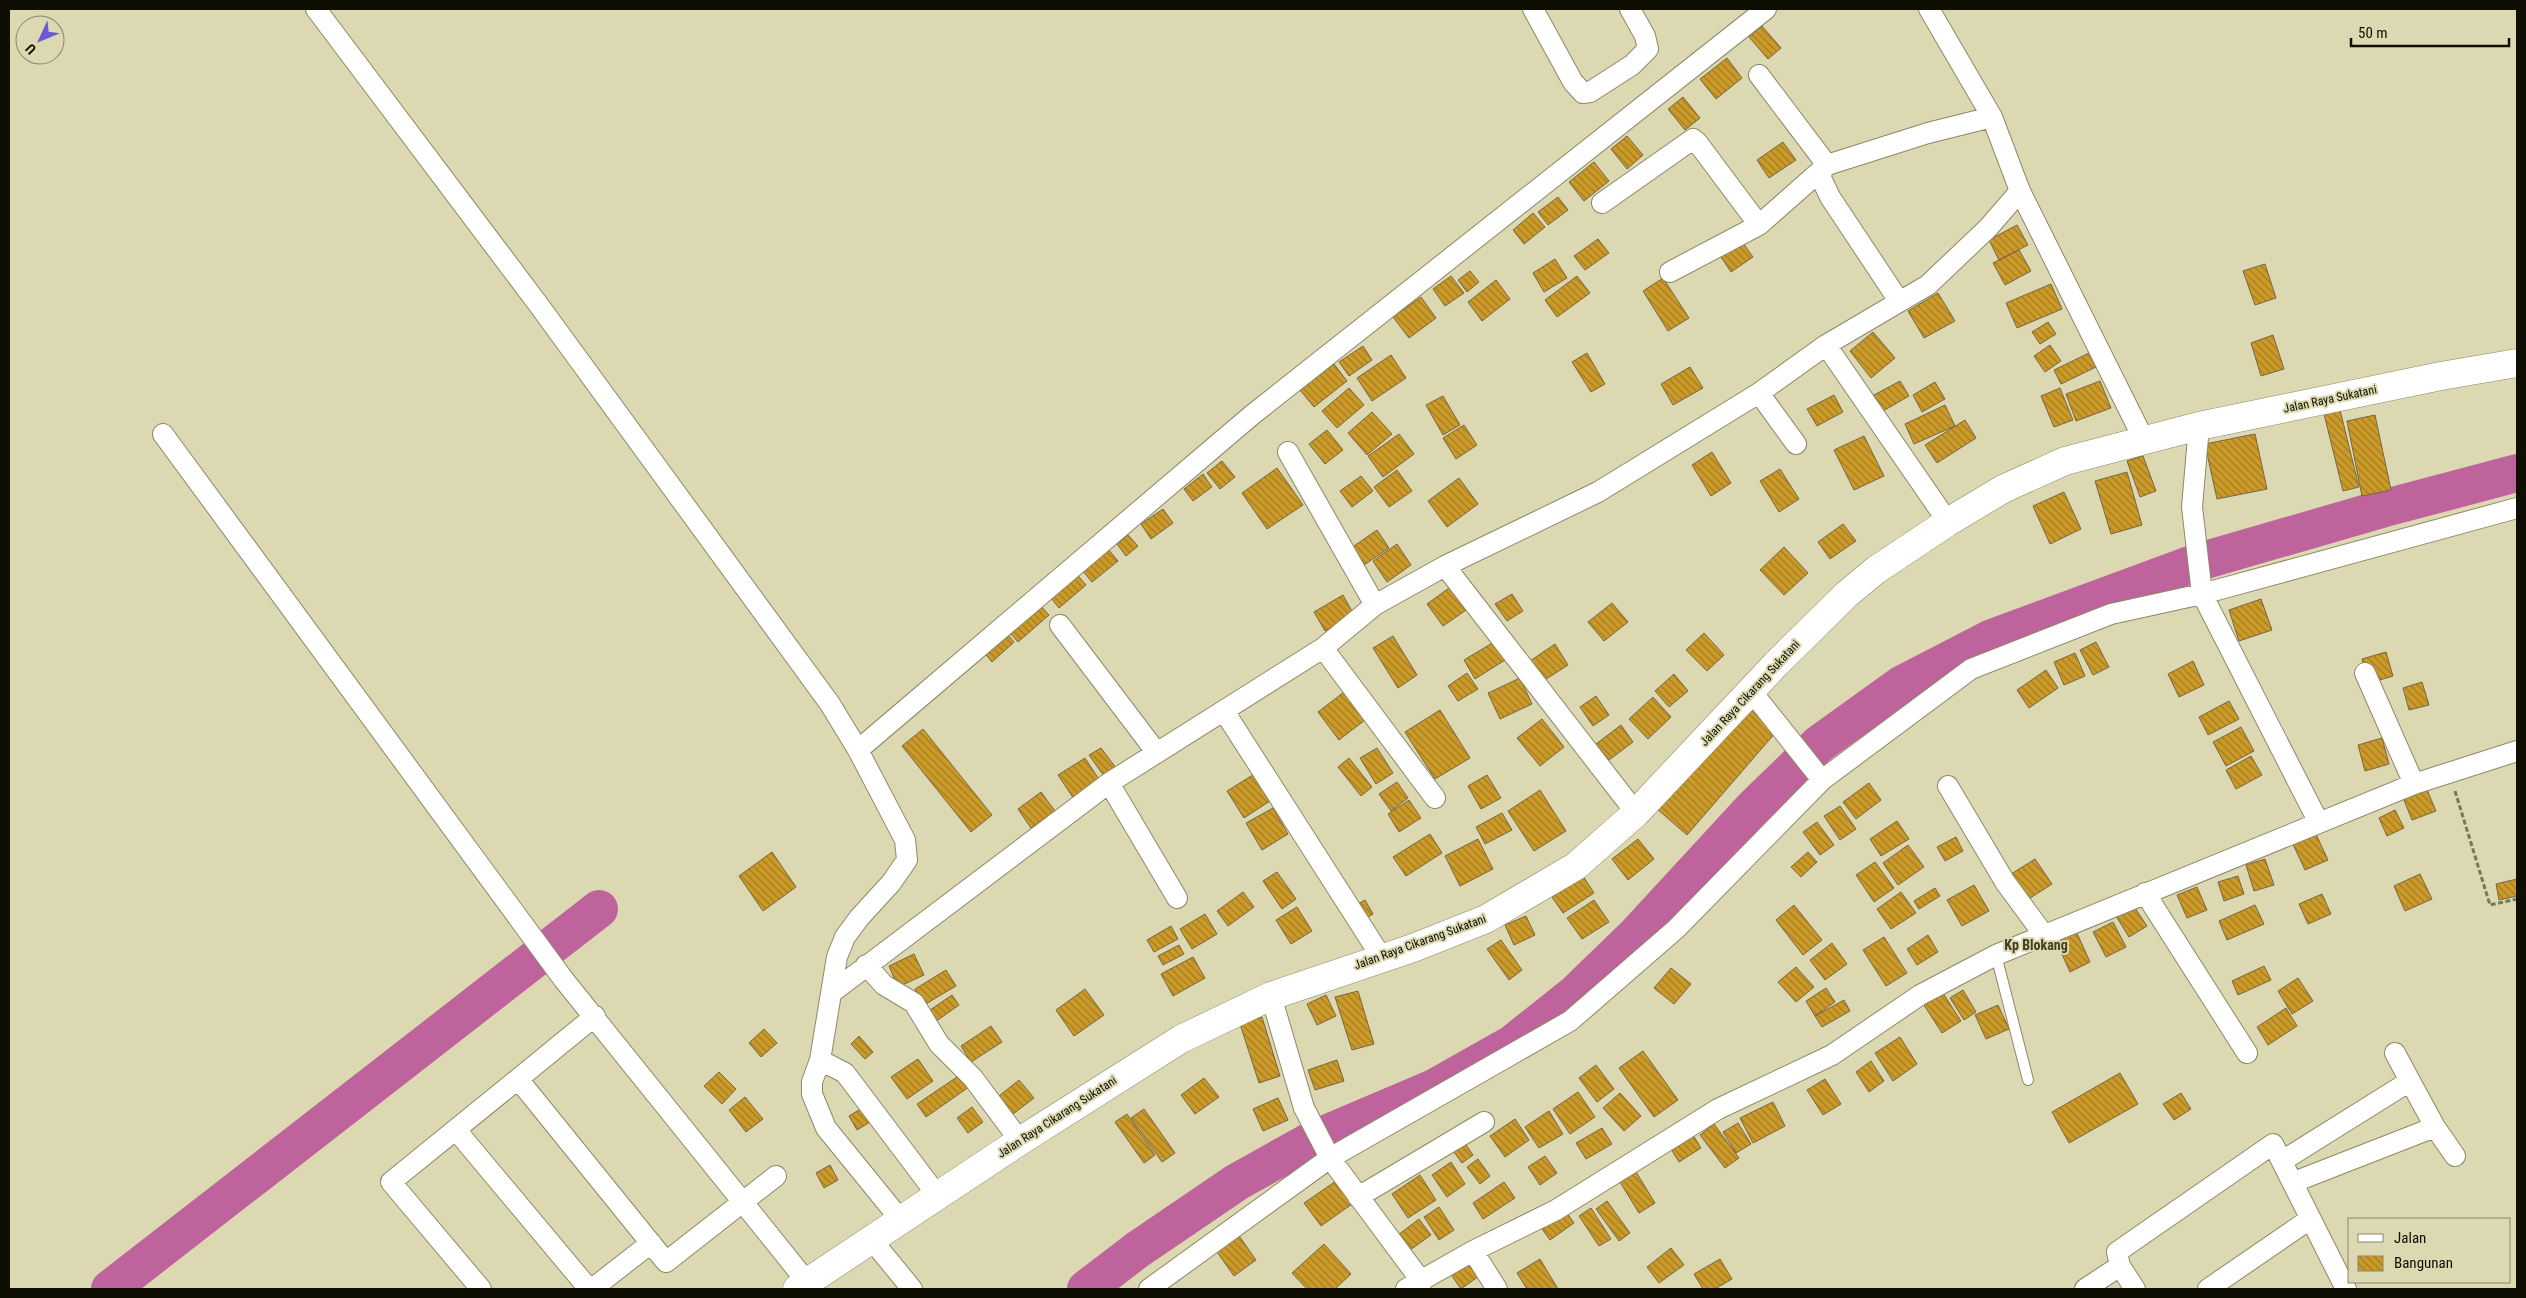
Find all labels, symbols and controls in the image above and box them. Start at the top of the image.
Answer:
north arrow [15,15,65,65]
scale bar [2351,15,2508,47]
text: 50 m [2358,24,2388,42]
text: U [22,41,39,57]
street label: Jalan Raya Sukatani [2282,382,2378,416]
street label: Jalan Raya Cikarang Sukatani [1697,637,1803,749]
street label: Jalan Raya Cikarang Sukatani [1352,912,1488,972]
district label: Kp Blokang [2004,937,2068,953]
street label: Jalan Raya Cikarang Sukatani [995,1073,1119,1161]
legend [2348,1218,2511,1283]
text: Jalan [2394,1229,2426,1247]
text: Bangunan [2394,1254,2453,1272]

